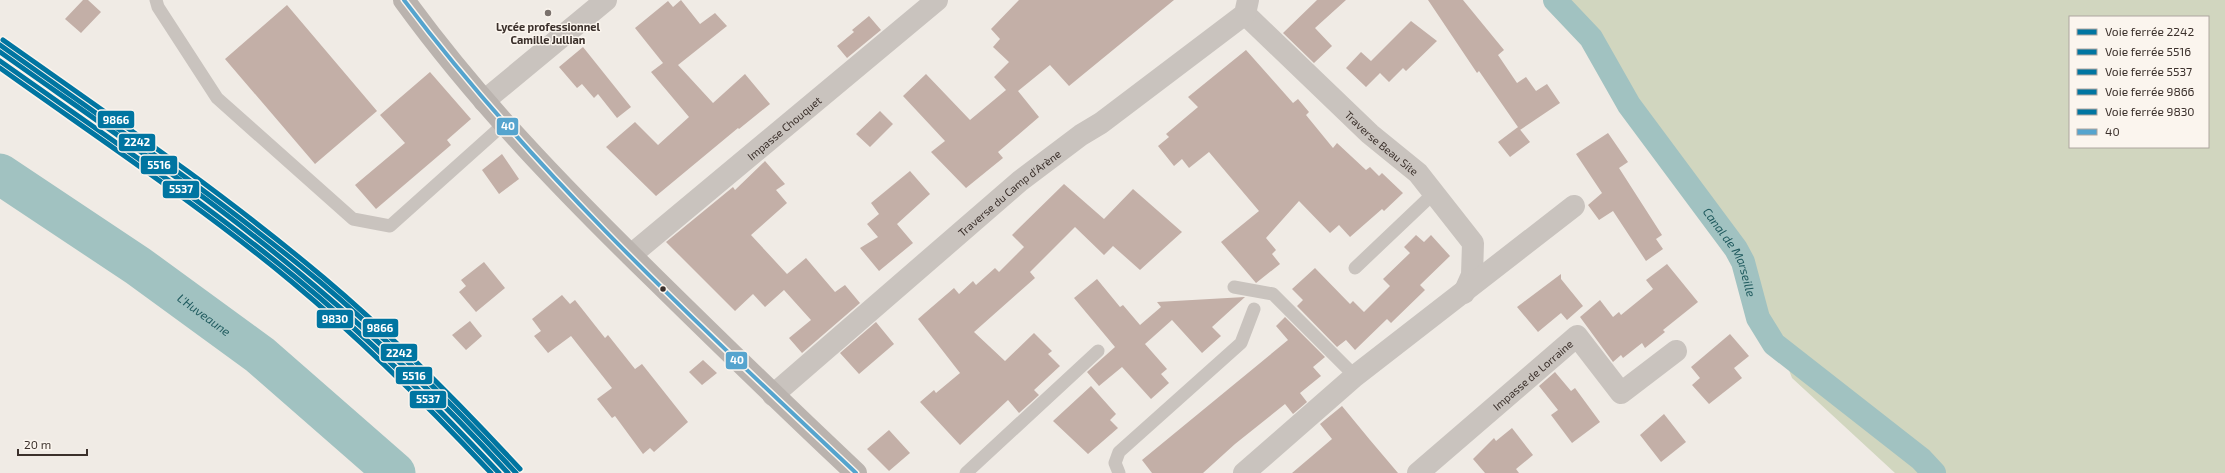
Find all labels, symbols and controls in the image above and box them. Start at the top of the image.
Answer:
marker: Lycée professionnel Camille Jullian [543,8,553,18]
legend [2069,16,2209,148]
place label: Lycée professionnel Camille Jullian [496,20,600,46]
text: Voie ferrée 2242 [2105,24,2194,38]
text: Voie ferrée 5516 [2105,44,2191,58]
text: Voie ferrée 5537 [2105,64,2192,78]
text: Voie ferrée 9866 [2105,84,2195,98]
street label: Impasse Chouquet [744,93,824,162]
text: Voie ferrée 9830 [2105,104,2195,118]
street label: Traverse Beau Site [1343,107,1421,178]
line badge: 9866 [97,110,135,129]
text: 9866 [103,113,130,126]
line badge: 40 [496,117,519,136]
text: 40 [501,119,515,132]
text: 40 [2105,124,2120,138]
line badge: 2242 [118,133,156,152]
text: 2242 [124,135,150,148]
street label: Traverse du Camp d'Arène [955,146,1063,239]
line badge: 5516 [140,155,178,175]
text: 5516 [147,158,171,171]
line badge: 5537 [162,180,200,199]
text: 5537 [169,182,193,195]
water label: Canal de Marseille [1701,205,1759,299]
unlabelled marker [658,284,668,294]
water label: L'Huveaune [175,290,234,339]
line badge: 9830 [316,309,354,329]
text: 9830 [322,312,348,325]
line badge: 9866 [362,318,399,338]
text: 9866 [367,321,394,334]
street label: Impasse de Lorraine [1490,336,1575,412]
line badge: 2242 [380,343,418,362]
text: 2242 [386,346,412,359]
line badge: 40 [725,351,748,370]
text: 40 [730,353,744,366]
line badge: 5516 [395,366,433,385]
text: 5516 [402,369,426,382]
line badge: 5537 [409,390,447,409]
text: 5537 [416,392,440,405]
scale bar [18,431,87,457]
text: 20 m [24,437,51,451]

